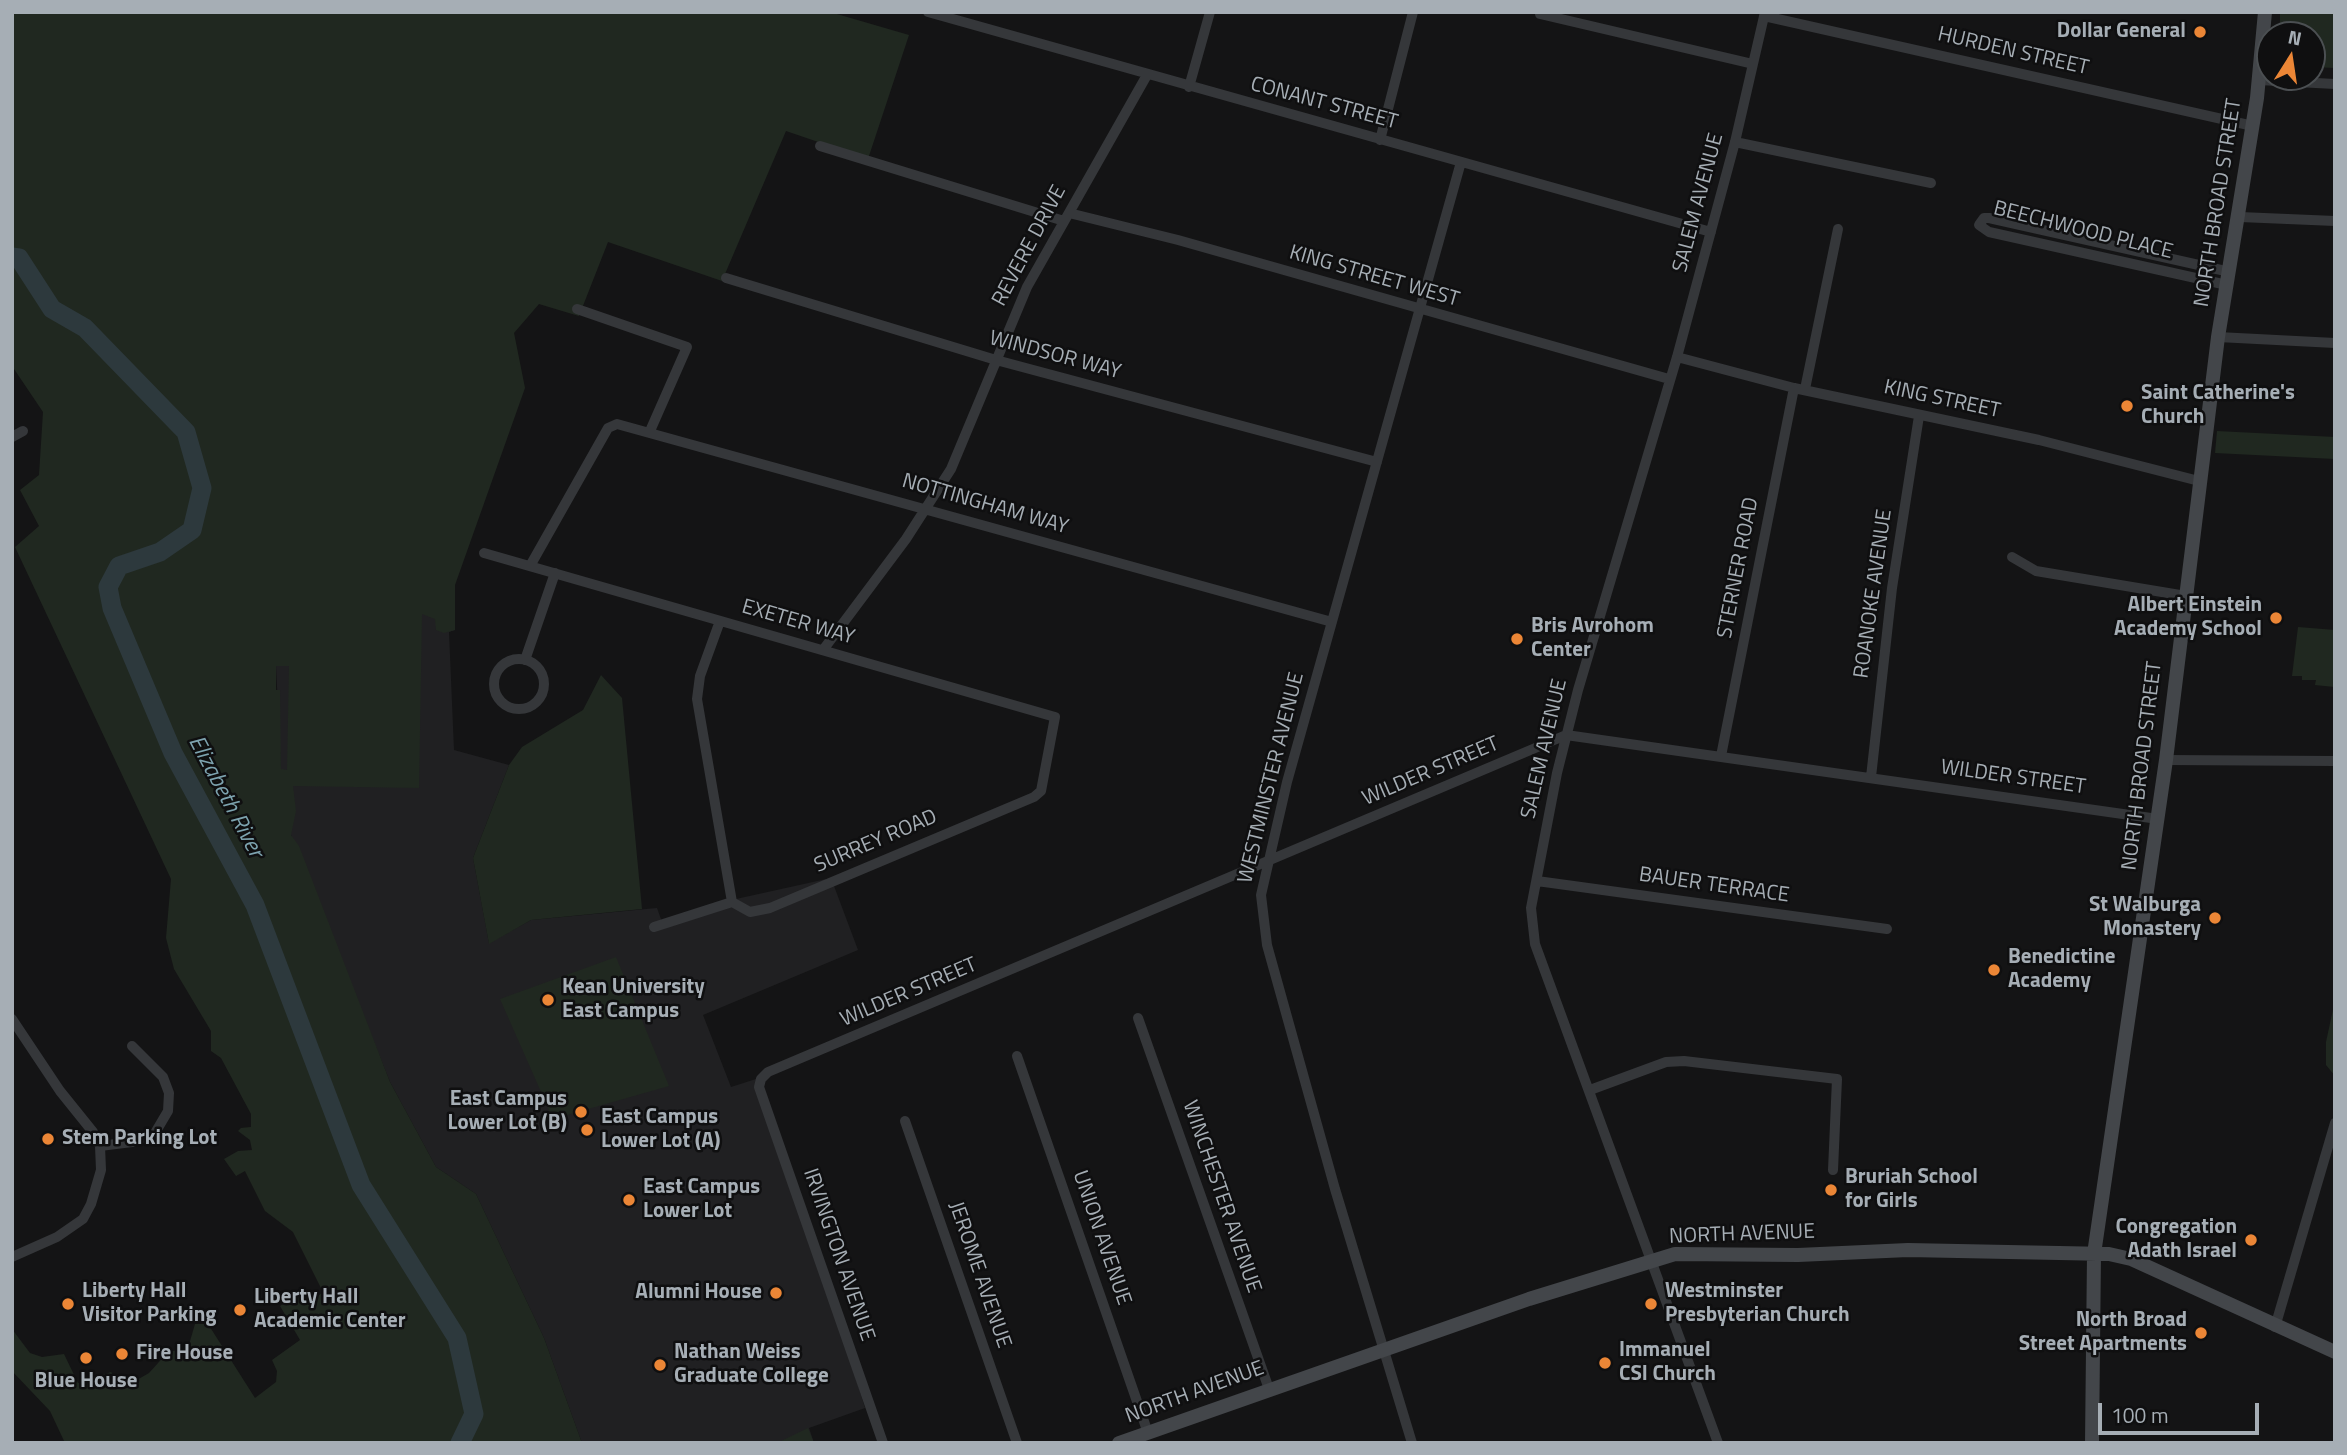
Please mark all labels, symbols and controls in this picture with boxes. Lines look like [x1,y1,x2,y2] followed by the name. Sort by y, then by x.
[2057,19,2186,45] place label: Dollar General
[2256,21,2326,91] north arrow
[2286,21,2305,52] text: N
[1935,22,2091,82] street label: HURDEN STREET
[2192,24,2208,40] marker: Dollar General
[1248,72,1400,136] street label: CONANT STREET
[2190,97,2248,309] street label: NORTH BROAD STREET
[1668,131,1730,275] street label: SALEM AVENUE
[988,181,1072,311] street label: REVERE DRIVE
[1991,197,2175,265] street label: BEECHWOOD PLACE
[1286,241,1462,313] street label: KING STREET WEST
[986,326,1124,386] street label: WINDSOR WAY
[1881,375,2003,425] street label: KING STREET
[2141,381,2295,431] place label: Saint Catherine's Church
[2119,398,2135,414] marker: Saint Catherine's Church
[899,469,1071,541] street label: NOTTINGHAM WAY
[1713,495,1765,641] street label: STERNER ROAD
[1850,508,1898,680] street label: ROANOKE AVENUE
[2114,593,2262,643] place label: Albert Einstein Academy School
[739,595,857,651] street label: EXETER WAY
[2268,610,2284,626] marker: Albert Einstein Academy School
[1531,614,1654,664] place label: Bris Avrohom Center
[1509,631,1525,647] marker: Bris Avrohom Center
[2118,660,2168,872] street label: NORTH BROAD STREET
[1234,670,1310,886] street label: WESTMINSTER AVENUE
[1517,677,1573,821] street label: SALEM AVENUE
[181,731,269,863] water label: Elizabeth River
[1359,732,1503,812] street label: WILDER STREET
[1939,755,2087,801] street label: WILDER STREET
[811,805,941,879] street label: SURREY ROAD
[1637,863,1791,909] street label: BAUER TERRACE
[2089,893,2201,943] place label: St Walburga Monastery
[2207,910,2223,926] marker: St Walburga Monastery
[2008,945,2116,995] place label: Benedictine Academy
[837,953,981,1033] street label: WILDER STREET
[1986,962,2002,978] marker: Benedictine Academy
[562,975,705,1025] place label: Kean University East Campus
[540,992,556,1008] marker: Kean University East Campus
[447,1087,567,1137] place label: East Campus Lower Lot (B)
[1176,1097,1266,1297] street label: WINCHESTER AVENUE
[573,1104,589,1120] marker: East Campus Lower Lot (B)
[601,1105,720,1155] place label: East Campus Lower Lot (A)
[579,1122,595,1138] marker: East Campus Lower Lot (A)
[62,1126,217,1152] place label: Stem Parking Lot
[40,1131,56,1147] marker: Stem Parking Lot
[797,1165,879,1345] street label: IRVINGTON AVENUE
[1845,1165,1978,1215] place label: Bruriah School for Girls
[1066,1167,1136,1309] street label: UNION AVENUE
[643,1175,760,1225] place label: East Campus Lower Lot
[1823,1182,1839,1198] marker: Bruriah School for Girls
[621,1192,637,1208] marker: East Campus Lower Lot
[942,1198,1016,1352] street label: JEROME AVENUE
[2115,1215,2237,1265] place label: Congregation Adath Israel
[1669,1220,1815,1250] street label: NORTH AVENUE
[2243,1232,2259,1248] marker: Congregation Adath Israel
[82,1279,217,1329] place label: Liberty Hall Visitor Parking
[1665,1279,1850,1329] place label: Westminster Presbyterian Church
[635,1280,762,1306] place label: Alumni House
[254,1285,406,1335] place label: Liberty Hall Academic Center
[768,1285,784,1301] marker: Alumni House
[60,1296,76,1312] marker: Liberty Hall Visitor Parking
[1643,1296,1659,1312] marker: Westminster Presbyterian Church
[232,1302,248,1318] marker: Liberty Hall Academic Center
[2019,1308,2187,1358] place label: North Broad Street Apartments
[2193,1325,2209,1341] marker: North Broad Street Apartments
[1619,1338,1716,1388] place label: Immanuel CSI Church
[674,1340,829,1390] place label: Nathan Weiss Graduate College
[136,1341,233,1367] place label: Fire House
[114,1346,130,1362] marker: Fire House
[78,1350,94,1366] marker: Blue House
[1597,1355,1613,1371] marker: Immanuel CSI Church
[1122,1356,1268,1430] street label: NORTH AVENUE
[652,1357,668,1373] marker: Nathan Weiss Graduate College
[35,1369,137,1395] place label: Blue House
[2102,1388,2263,1432] scale bar
[2111,1399,2168,1431] text: 100 m

